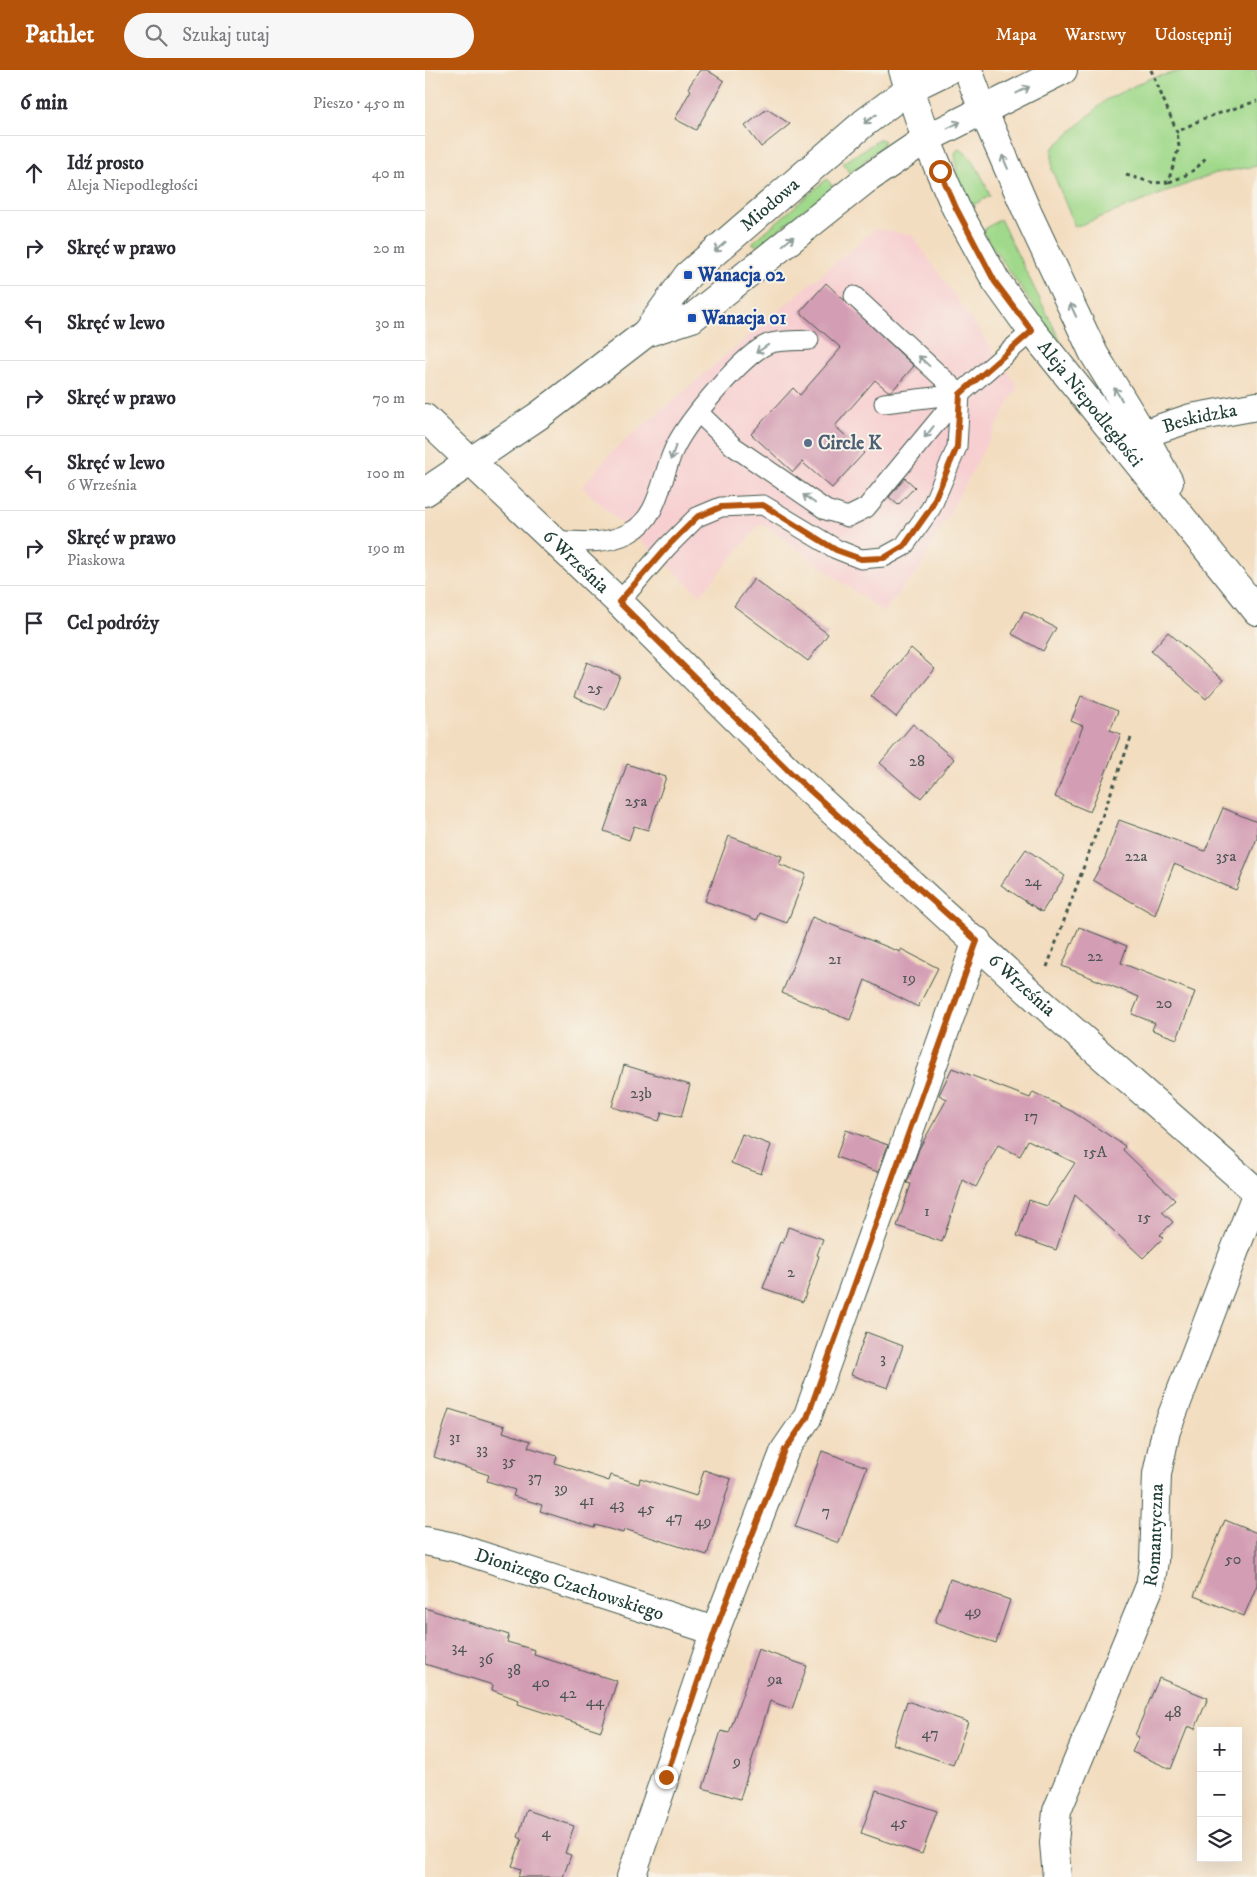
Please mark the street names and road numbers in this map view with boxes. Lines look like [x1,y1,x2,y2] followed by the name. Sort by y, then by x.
[736,173,804,236] street label: Miodowa
[1033,336,1148,472] street label: Aleja Niepodległości
[1159,398,1239,438] street label: Beskidzka
[538,525,614,598] street label: 6 Września
[984,948,1060,1021] street label: 6 Września
[1139,1483,1168,1588] street label: Romantyczna
[472,1543,667,1625] street label: Dionizego Czachowskiego

